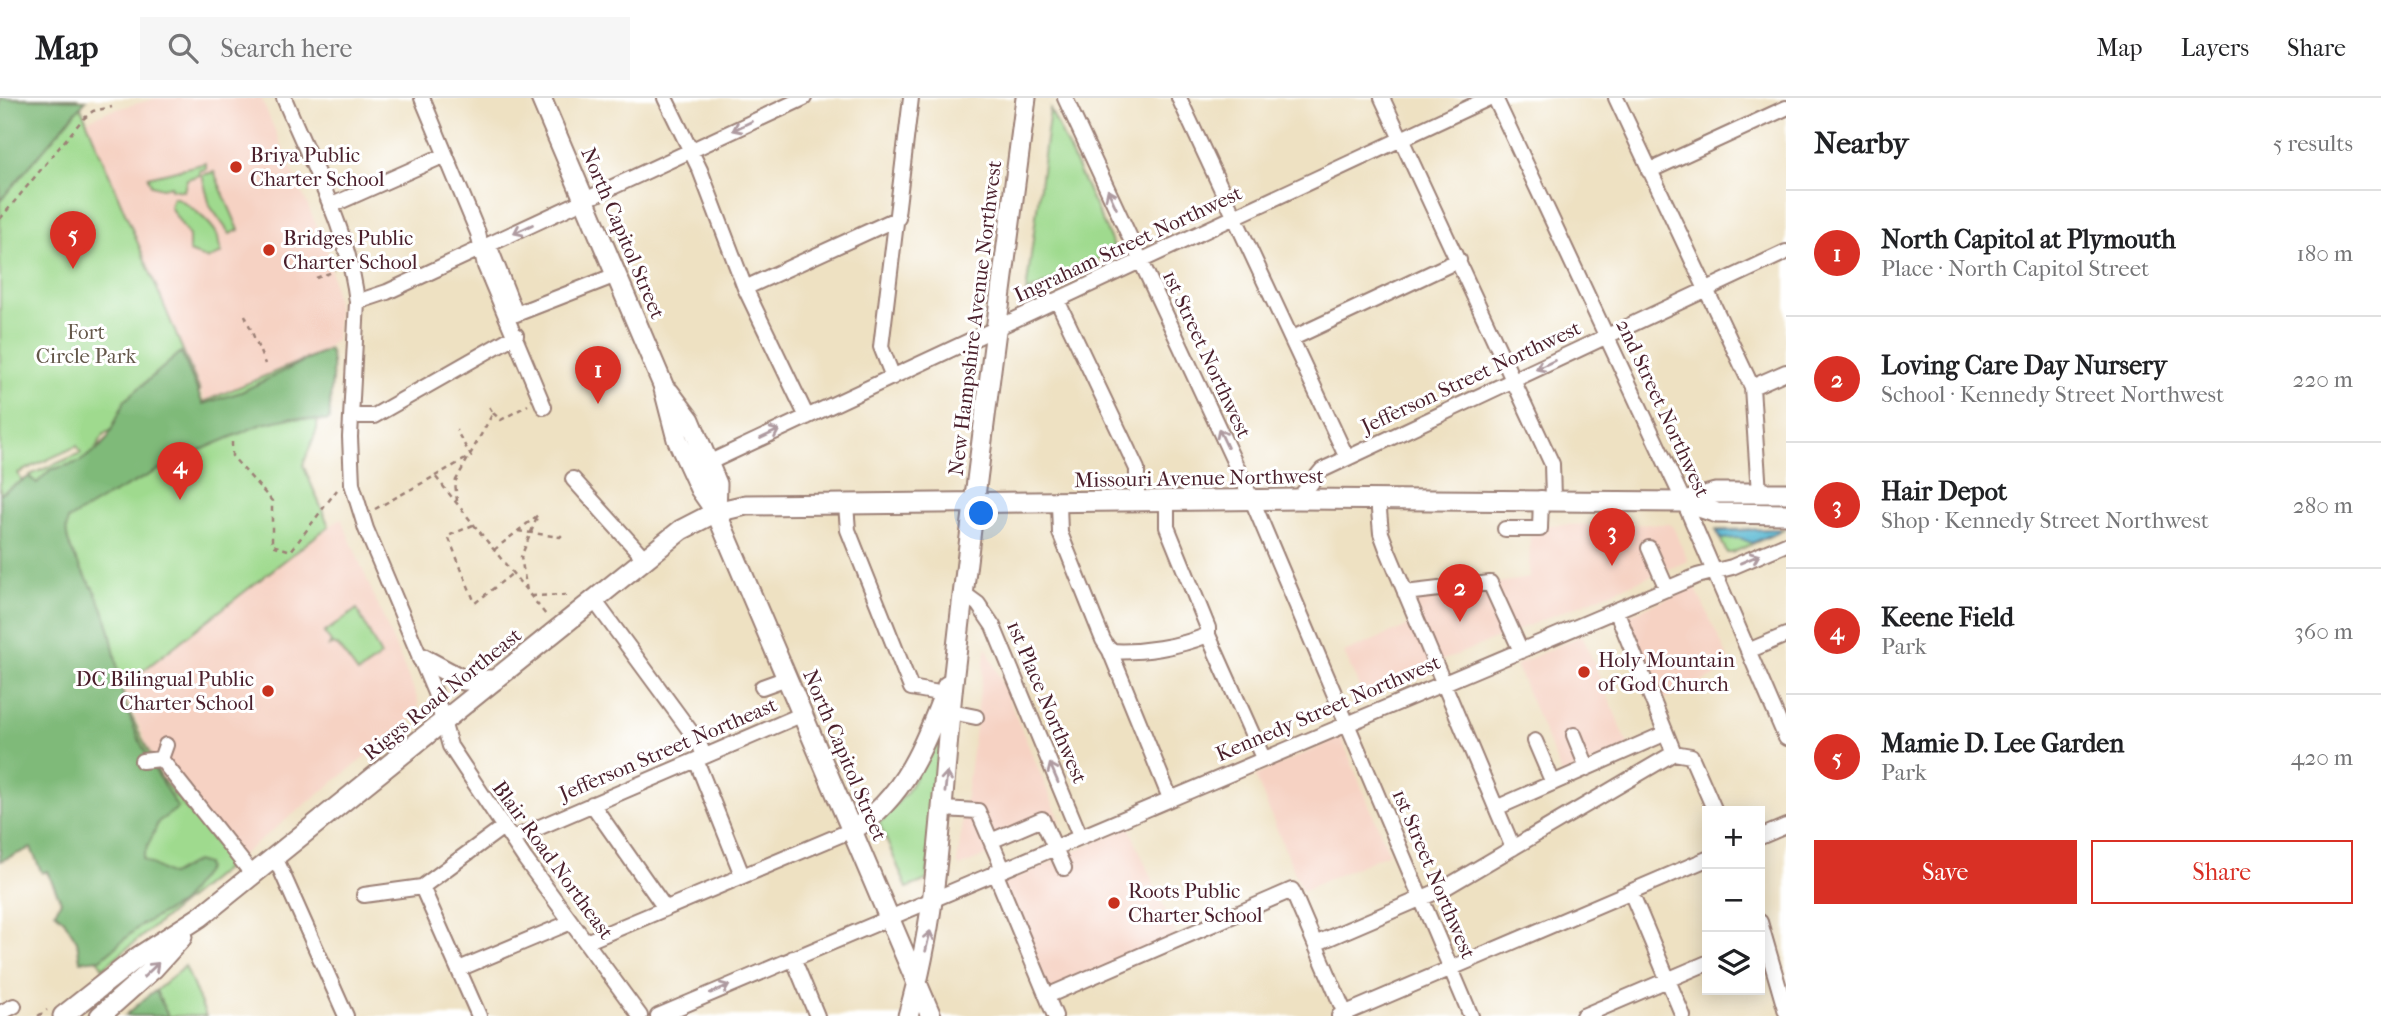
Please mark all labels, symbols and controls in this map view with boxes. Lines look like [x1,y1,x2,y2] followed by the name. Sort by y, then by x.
[140,17,630,80] search box
[35,29,98,68] text: Map
[164,29,202,67] icon: search
[220,33,352,64] text: Search here
[2097,34,2143,62] text: Map
[2181,34,2249,62] text: Layers
[2287,34,2346,62] text: Share
[731,121,752,134] one-way arrow
[1814,126,1909,161] text: Nearby
[2273,130,2353,157] text: 5 results
[250,143,385,191] place label: Briya Public Charter School
[576,144,670,323] street label: North Capitol Street
[944,158,1006,477] street label: New Hampshire Avenue Northwest
[228,159,244,175] marker: Briya Public Charter School
[1010,180,1246,307] street label: Ingraham Street Northwest
[1105,189,1118,210] one-way arrow
[50,211,96,269] pin: 5
[513,223,534,236] one-way arrow
[1881,224,2176,255] text: North Capitol at Plymouth
[283,226,418,274] place label: Bridges Public Charter School
[1833,240,1841,267] text: 1
[2296,240,2353,267] text: 180 m
[261,242,277,258] marker: Bridges Public Charter School
[1881,255,2149,282] text: Place · North Capitol Street
[1158,266,1257,442] street label: 1st Street Northwest
[1356,315,1585,439] street label: Jefferson Street Northwest
[1611,315,1715,501] street label: 2nd Street Northwest
[36,320,136,368] park label: Fort Circle Park
[575,346,621,404] pin: 1
[1881,350,2167,381] text: Loving Care Day Nursery
[1534,359,1556,372] one-way arrow
[1831,366,1843,393] text: 2
[2293,366,2353,393] text: 220 m
[1881,381,2224,408] text: School · Kennedy Street Northwest
[759,427,780,441] one-way arrow
[1216,428,1229,449] one-way arrow
[157,442,203,500] pin: 4
[1074,464,1325,492] street label: Missouri Avenue Northwest
[1881,476,2007,507] text: Hair Depot
[1832,492,1842,519] text: 3
[2293,492,2353,519] text: 280 m
[964,496,998,530] your location
[1881,507,2209,534] text: Shop · Kennedy Street Northwest
[1589,508,1635,566] pin: 3
[1739,552,1760,565] one-way arrow
[1437,564,1483,622] pin: 2
[1881,602,2014,633] text: Keene Field
[1002,617,1092,787] street label: 1st Place Northwest
[1830,618,1844,645] text: 4
[2294,618,2353,645] text: 360 m
[358,622,526,765] street label: Riggs Road Northeast
[1881,633,1927,660] text: Park
[1598,648,1735,696] place label: Holy Mountain of God Church
[1212,650,1444,766] street label: Kennedy Street Northwest
[1576,664,1592,680] marker: Holy Mountain of God Church
[798,666,892,845] street label: North Capitol Street
[75,667,254,715] place label: DC Bilingual Public Charter School
[260,683,276,699] marker: DC Bilingual Public Charter School
[554,692,781,807] street label: Jefferson Street Northeast
[1881,728,2124,759] text: Mamie D. Lee Garden
[1832,744,1842,771] text: 5
[2291,744,2353,771] text: 420 m
[1881,759,1927,786] text: Park
[1047,762,1060,784] one-way arrow
[940,771,953,793] one-way arrow
[488,776,619,944] street label: Blair Road Northeast
[1387,786,1481,963] street label: 1st Street Northwest
[1702,806,1765,995] map controls
[1702,806,1765,869] button: +
[1814,840,2077,904] button: Save
[2091,840,2353,904] button: Share
[1702,869,1765,932] button: −
[1128,879,1263,927] place label: Roots Public Charter School
[1106,895,1122,911] marker: Roots Public Charter School
[921,930,935,953] one-way arrow
[1702,932,1765,995] button: layers
[142,962,159,979] one-way arrow
[709,982,731,995] one-way arrow

